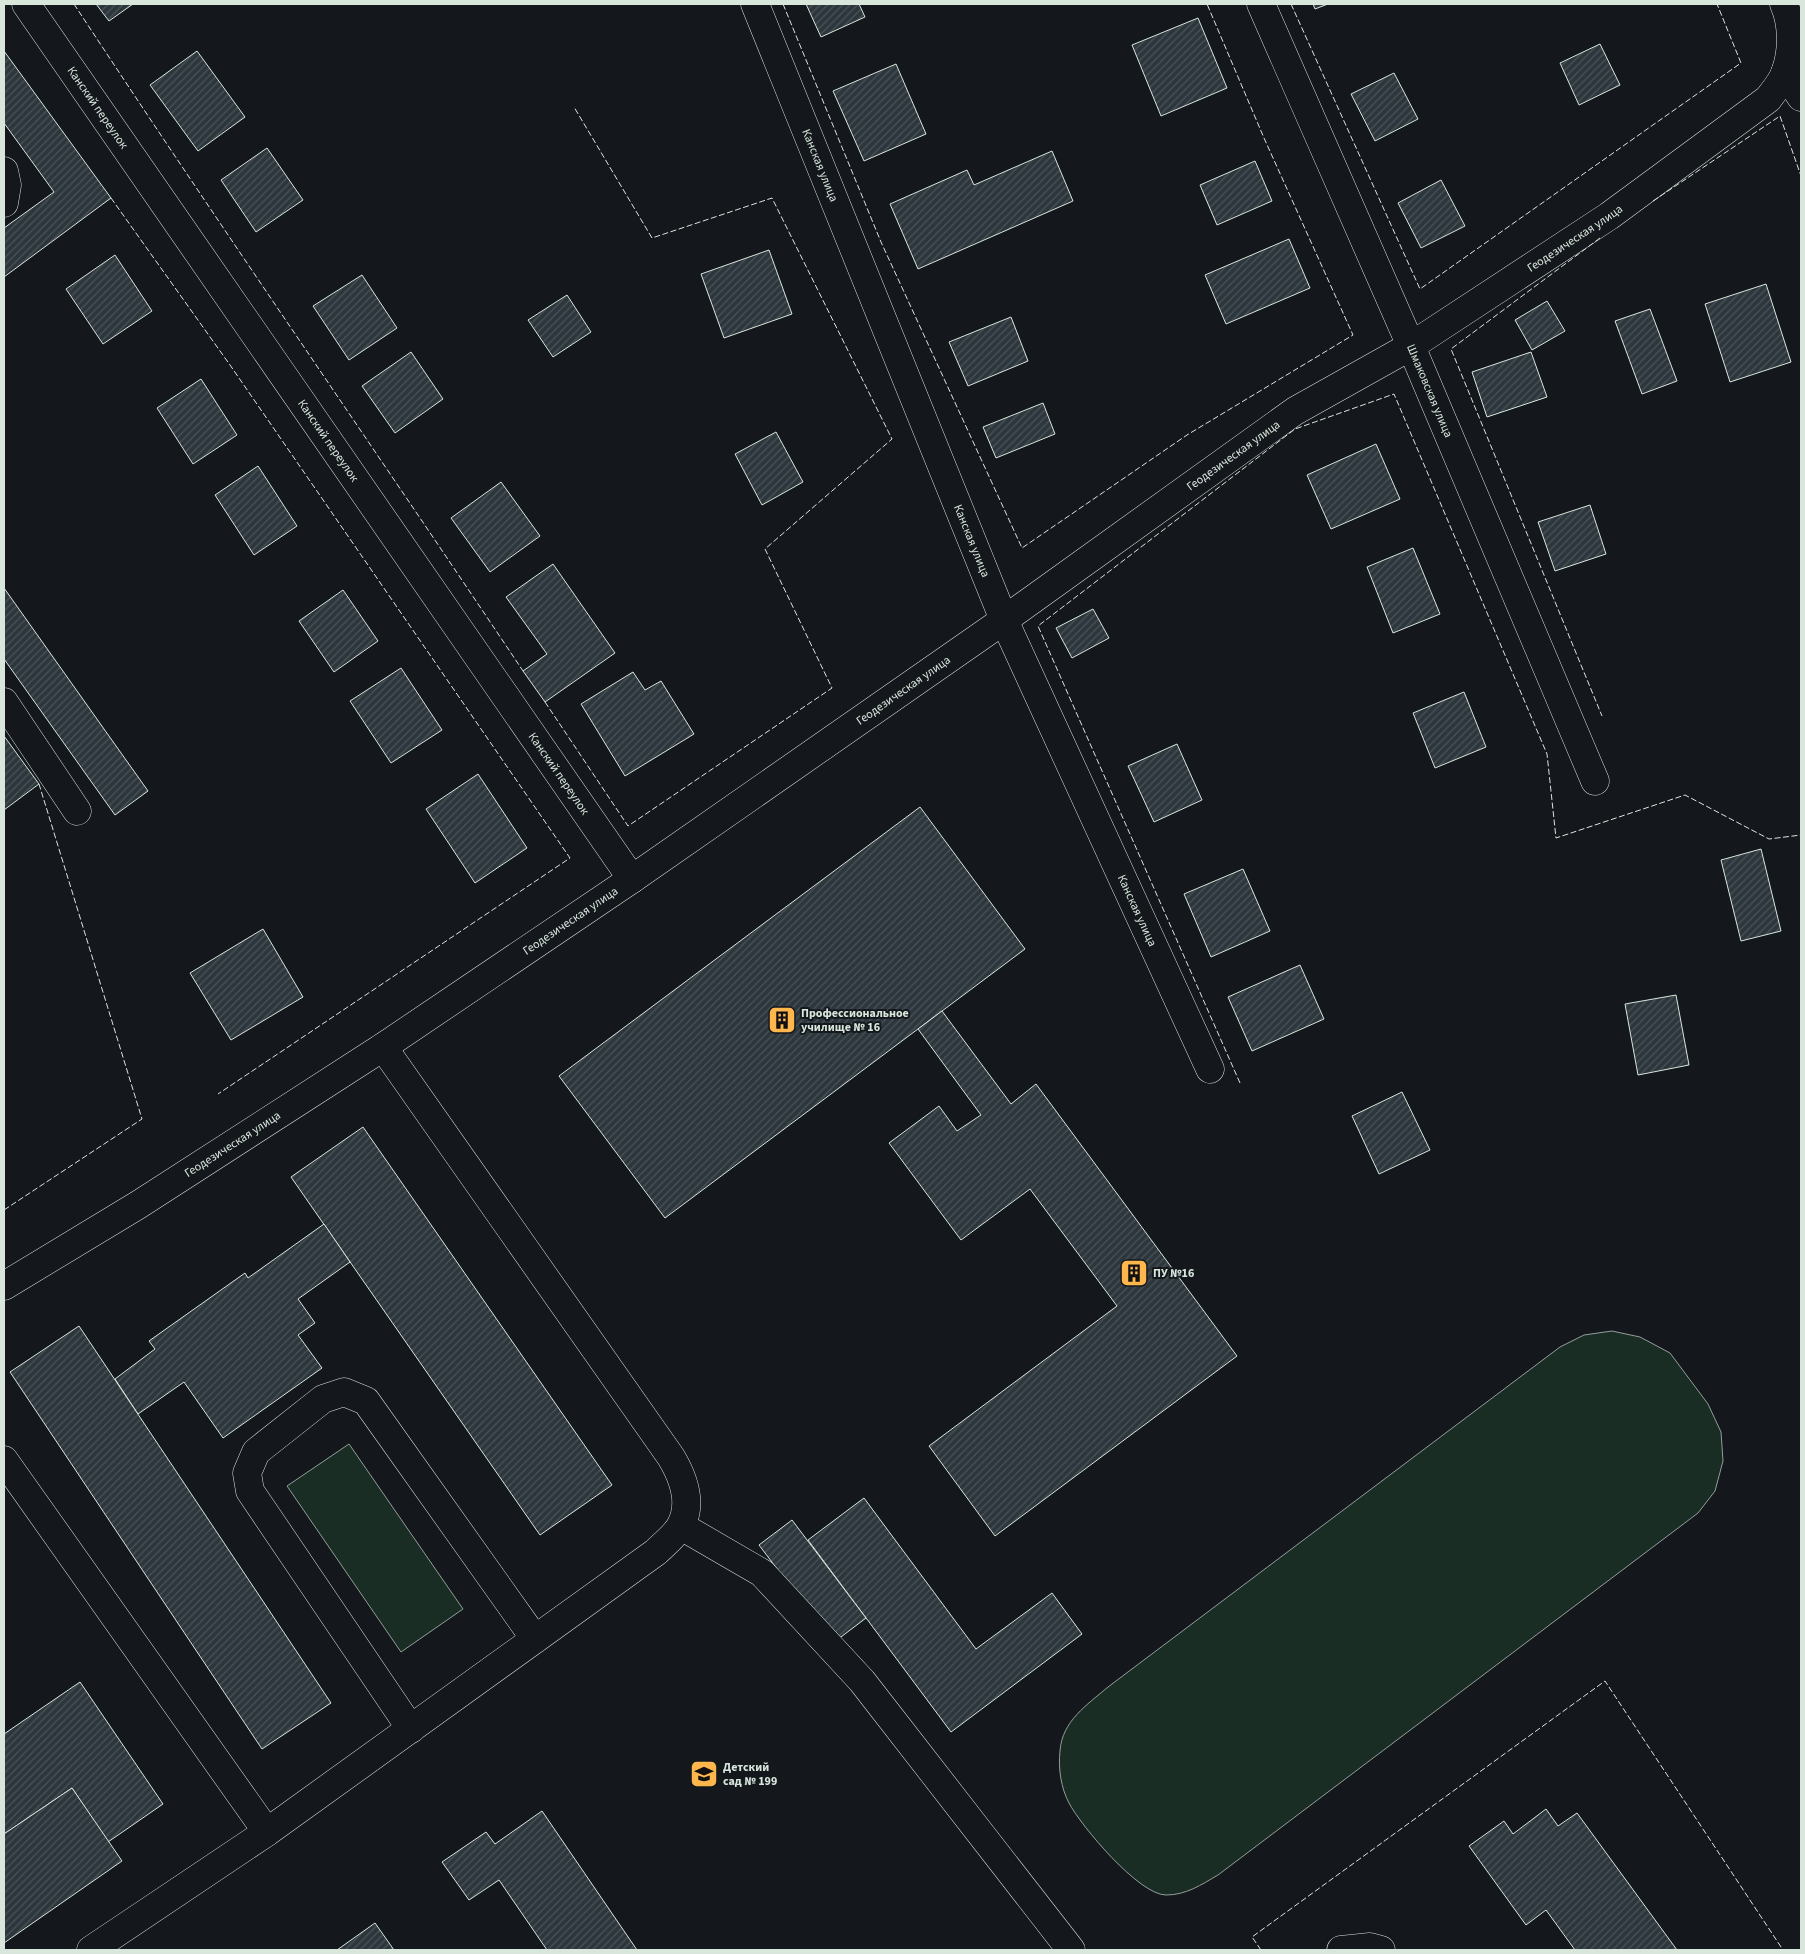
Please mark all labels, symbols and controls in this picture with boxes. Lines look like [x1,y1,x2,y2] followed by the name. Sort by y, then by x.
[63,63,132,152] street label: Канский переулок
[798,126,843,204] street label: Канская улица
[1524,200,1626,276] street label: Геодезическая улица
[1403,341,1457,440] street label: Шмаковская улица
[294,396,363,485] street label: Канский переулок
[1183,416,1283,495] street label: Геодезическая улица
[950,502,994,580] street label: Канская улица
[853,651,954,729] street label: Геодезическая улица
[524,729,593,818] street label: Канский переулок
[1113,872,1161,949] street label: Канская улица
[519,882,621,959] street label: Геодезическая улица
[767,1005,797,1035] building icon: Профессиональное училище № 16
[801,1005,909,1036] place label: Профессиональное училище № 16
[181,1107,284,1181] street label: Геодезическая улица
[1119,1258,1149,1288] building icon: ПУ №16
[1153,1265,1194,1282] place label: ПУ №16
[689,1759,719,1789] school or university icon: Детский сад № 199
[723,1759,777,1790] place label: Детский сад № 199

